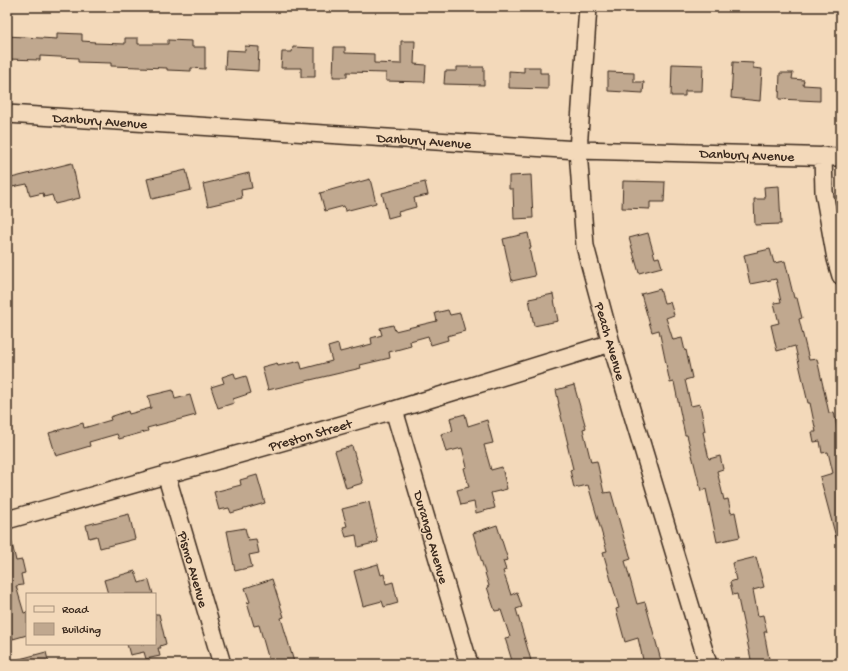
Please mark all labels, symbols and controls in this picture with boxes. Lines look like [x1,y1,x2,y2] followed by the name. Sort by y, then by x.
[51,111,148,134] street label: Danbury Avenue
[375,131,472,154] street label: Danbury Avenue
[698,146,795,167] street label: Danbury Avenue
[589,300,628,383] street label: Peach Avenue
[266,416,355,457] street label: Preston Street
[408,488,451,587] street label: Durango Avenue
[172,529,211,611] street label: Pismo Avenue
[26,593,156,645] legend
[62,604,89,618] text: Road
[61,624,101,638] text: Building

